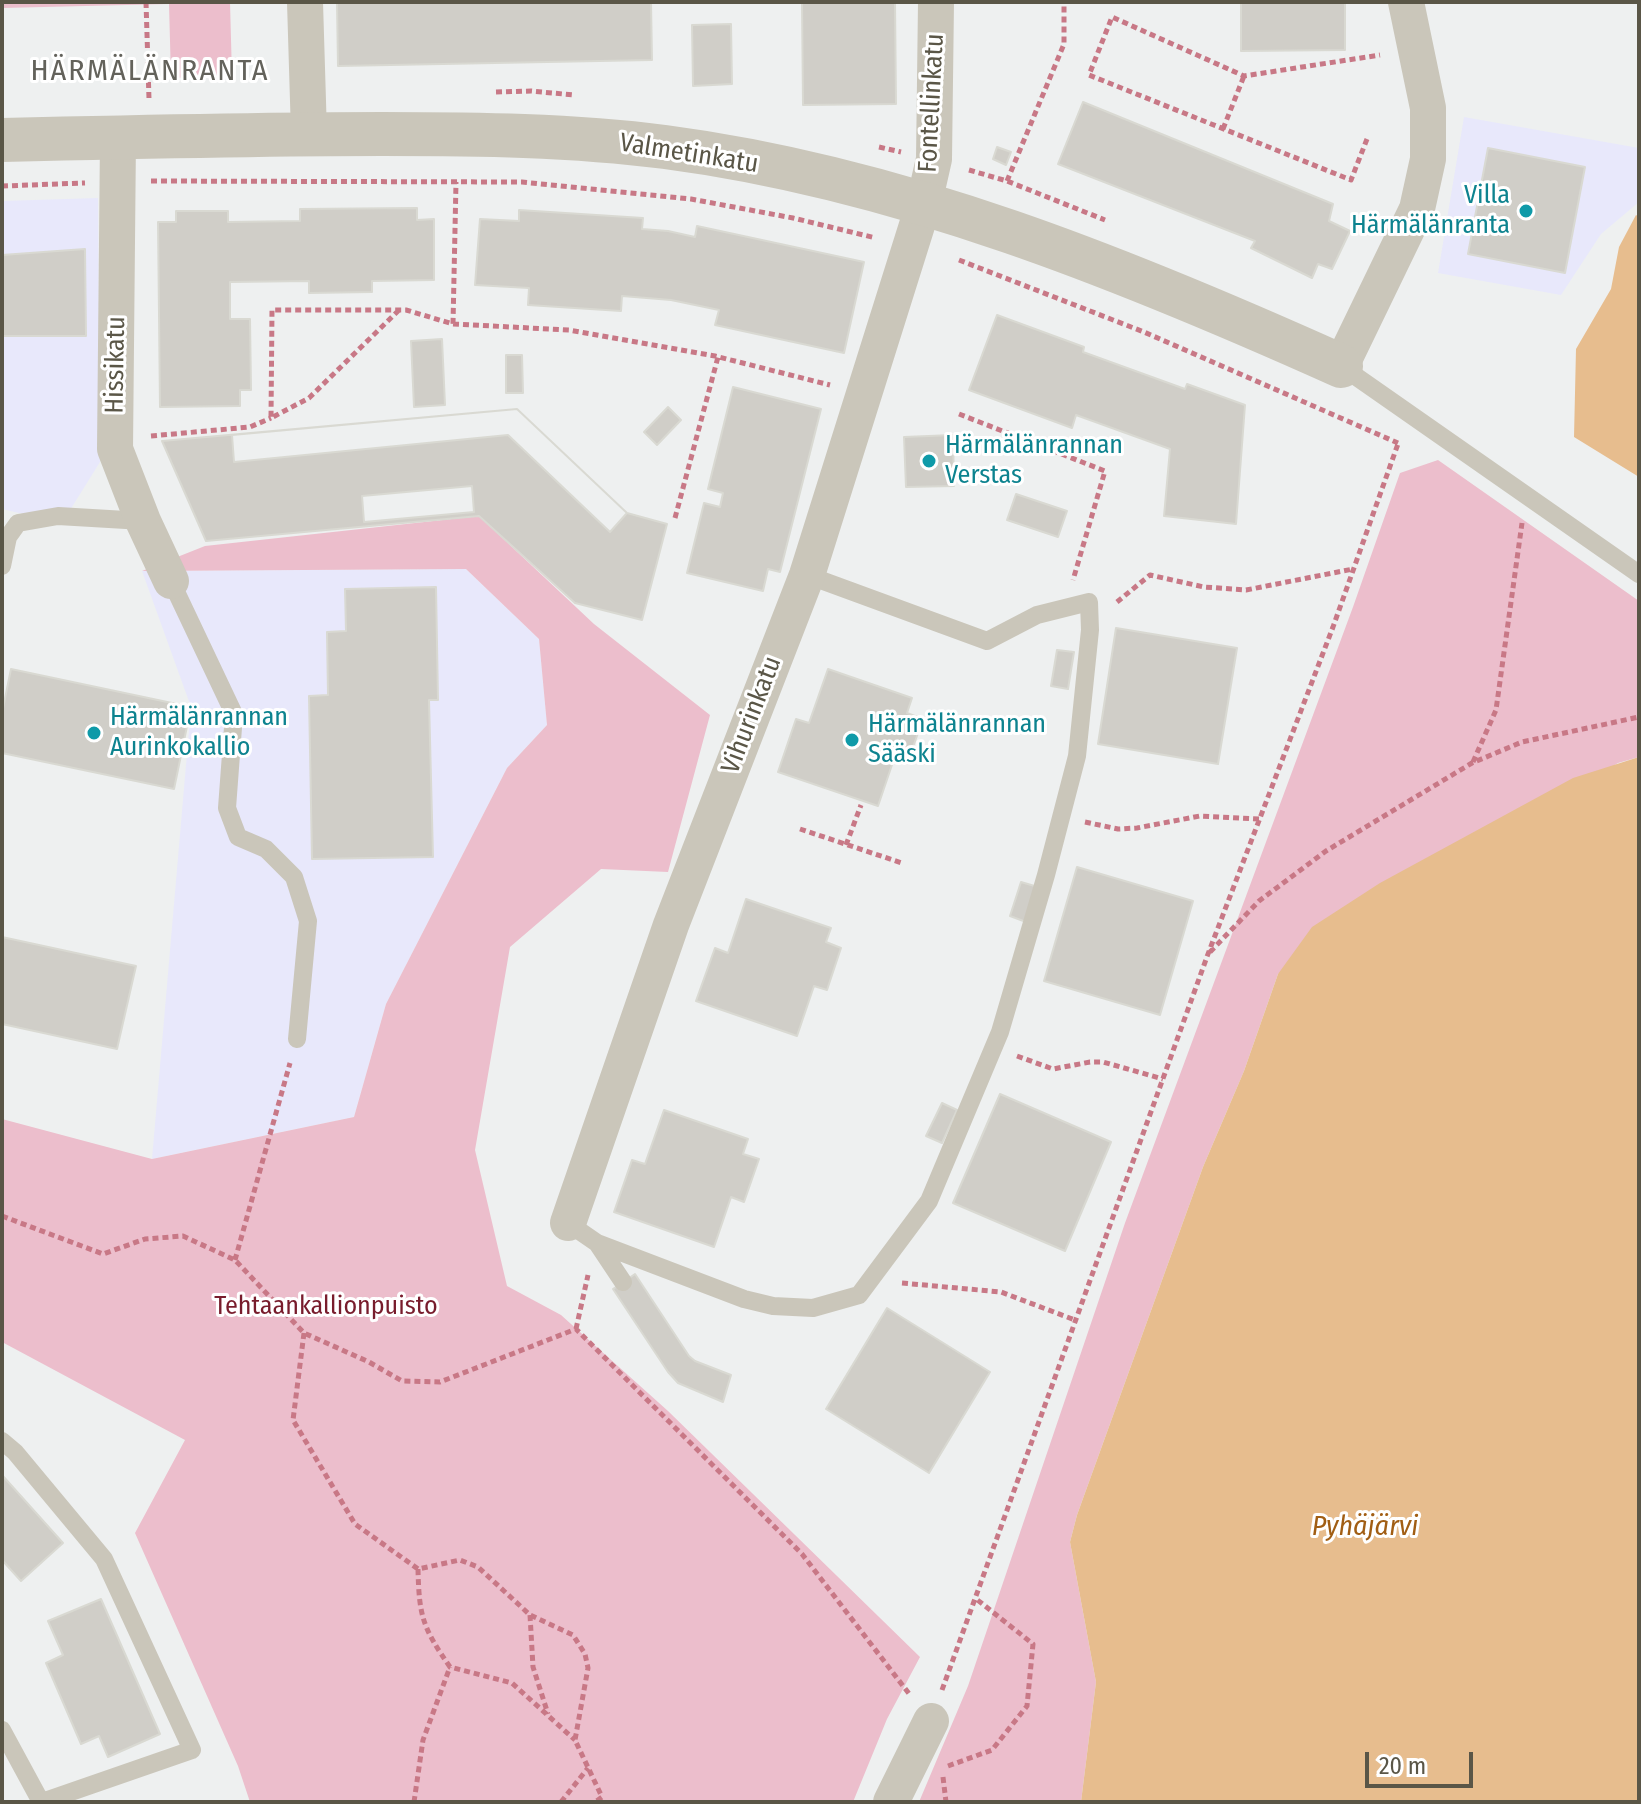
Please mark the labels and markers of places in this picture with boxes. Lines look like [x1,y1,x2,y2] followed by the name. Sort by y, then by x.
[1351,180,1510,242] place label: Villa Härmälänranta
[1517,202,1535,220] marker: Villa Härmälänranta
[945,430,1123,492] place label: Härmälänrannan Verstas
[920,452,938,470] marker: Härmälänrannan Verstas
[110,702,288,764] place label: Härmälänrannan Aurinkokallio
[868,709,1046,770] place label: Härmälänrannan Sääski
[85,724,103,742] marker: Härmälänrannan Aurinkokallio
[843,731,861,749] marker: Härmälänrannan Sääski

